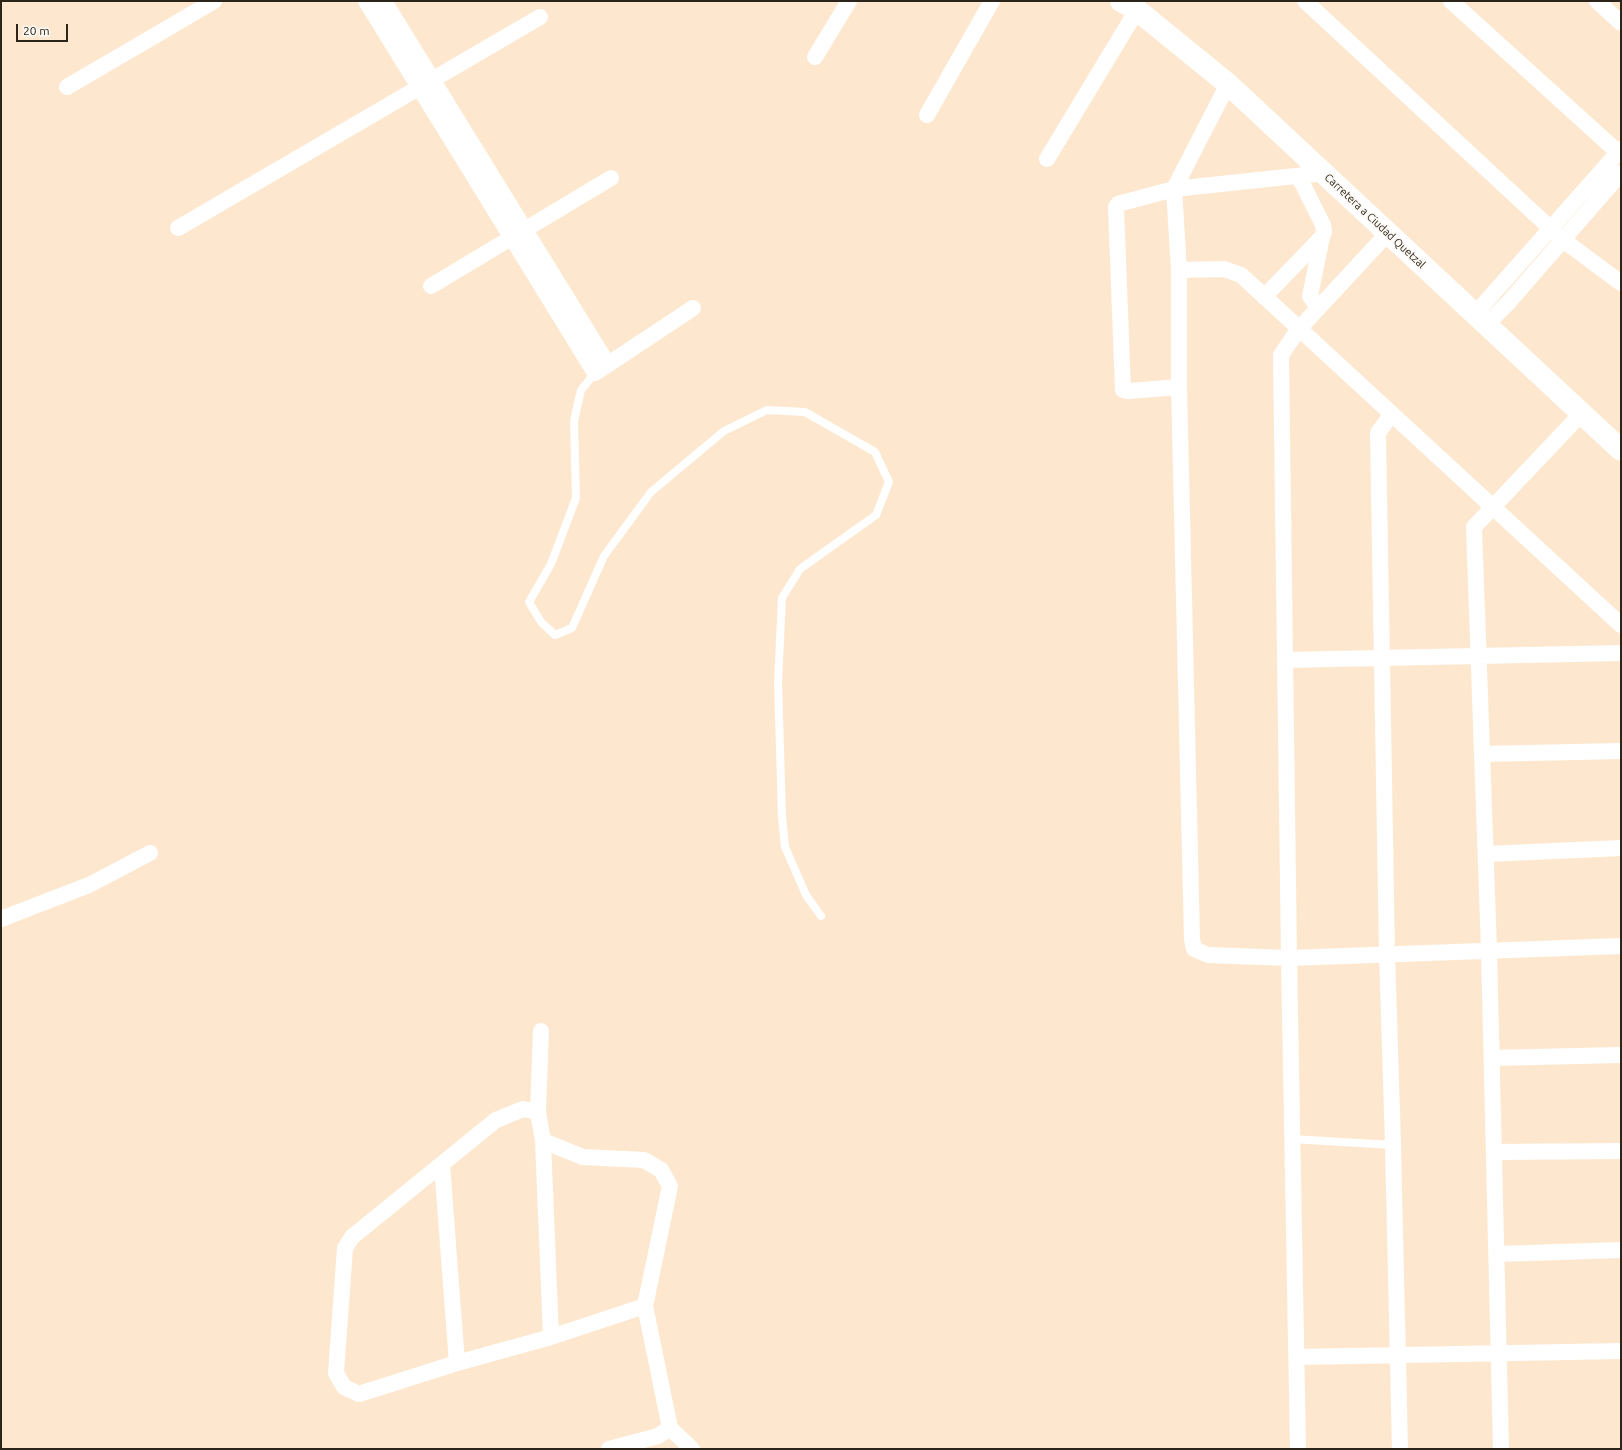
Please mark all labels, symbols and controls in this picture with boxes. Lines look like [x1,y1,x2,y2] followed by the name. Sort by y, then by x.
[18,16,70,42] scale bar
[23,24,50,37] text: 20 m
[1322,171,1428,271] street label: Carretera a Ciudad Quetzal

